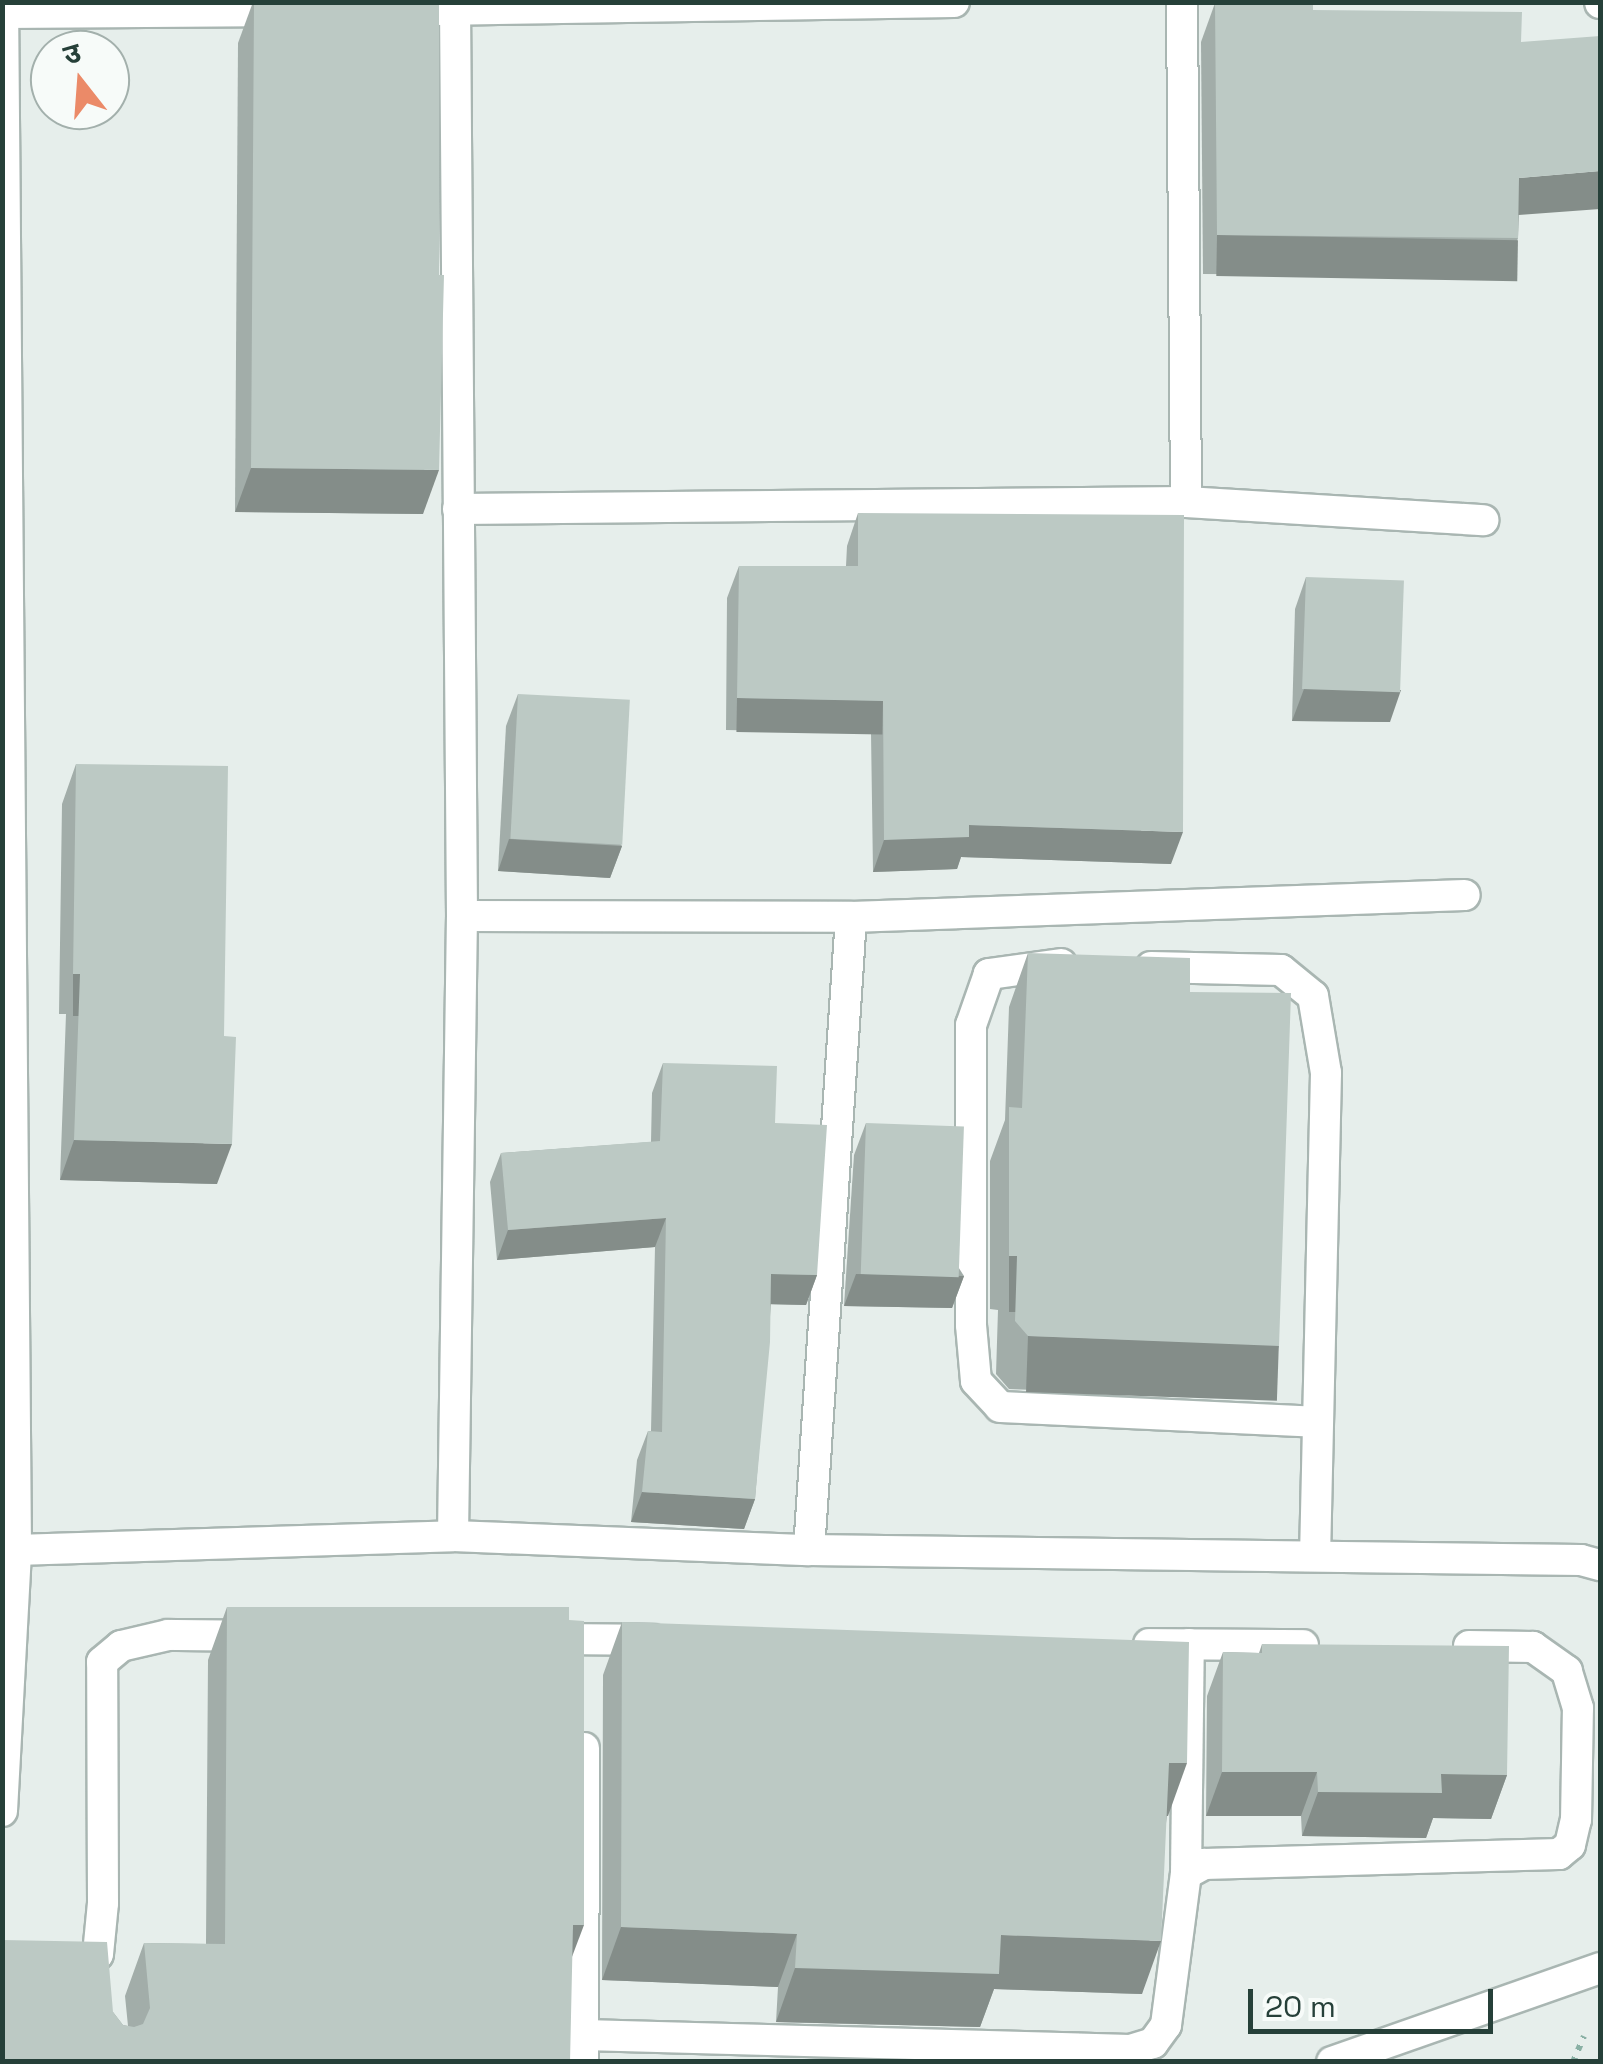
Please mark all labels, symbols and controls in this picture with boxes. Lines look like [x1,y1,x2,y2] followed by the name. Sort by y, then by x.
[30,30,130,130] north arrow
[59,34,85,73] text: उ
[1253,1969,1498,2031] scale bar
[1265,1987,1336,2026] text: 20 m

